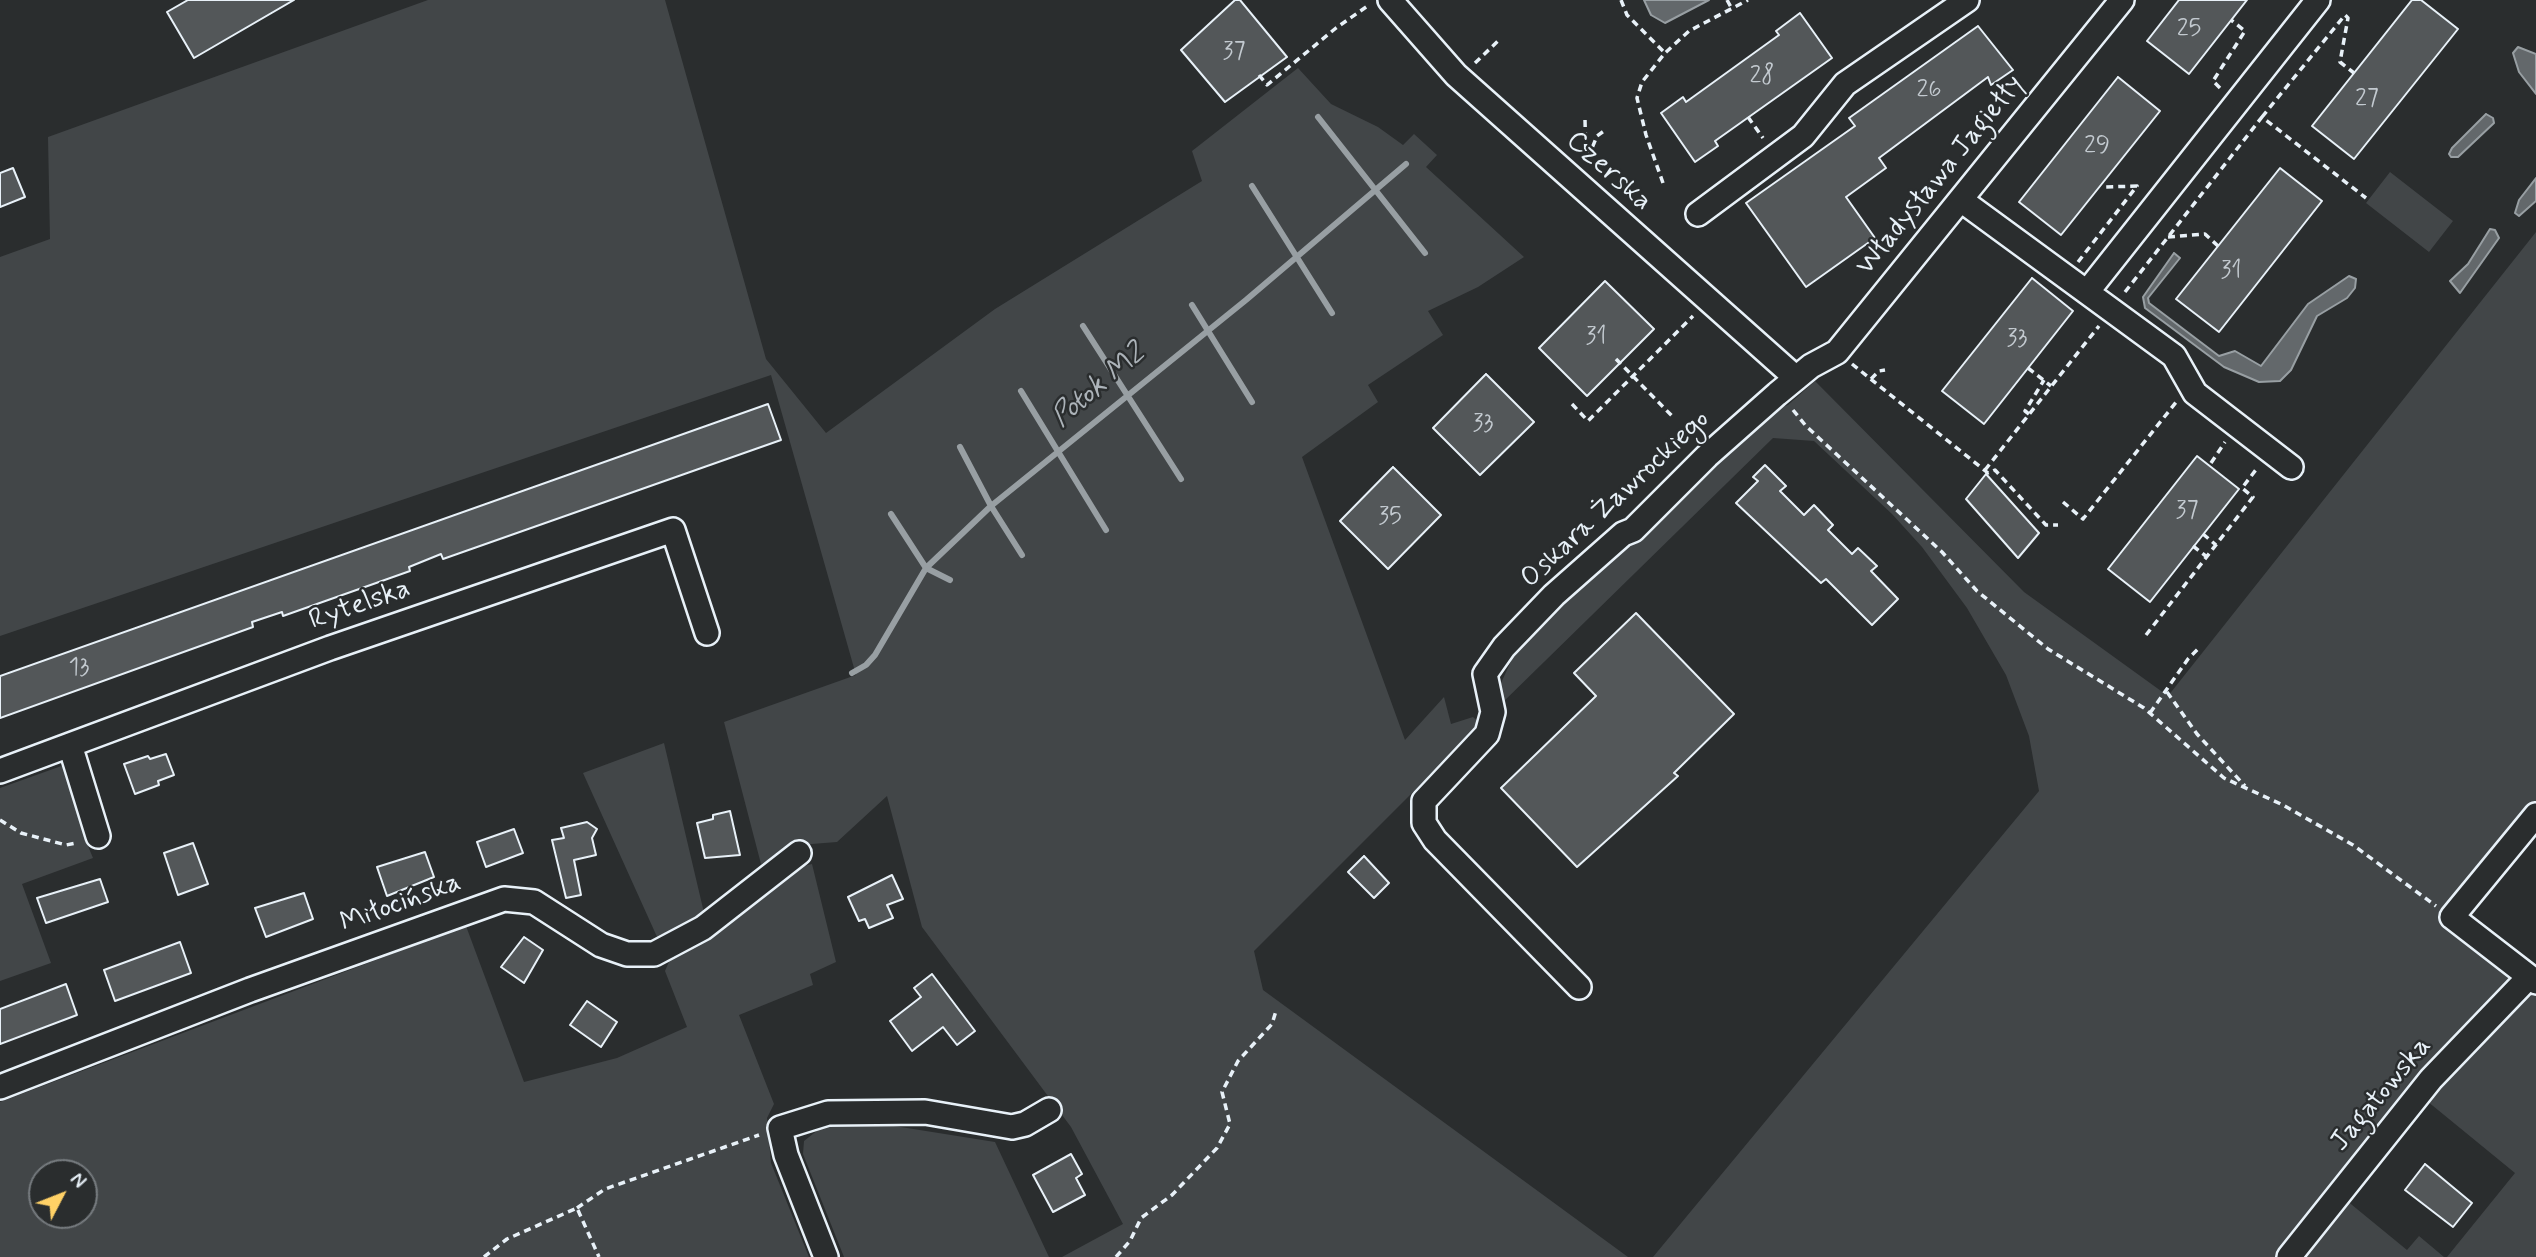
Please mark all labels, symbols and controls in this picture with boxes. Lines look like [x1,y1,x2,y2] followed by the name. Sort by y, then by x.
[2177,16,2201,44] house number: 25
[1223,39,1245,67] house number: 37
[1750,63,1774,91] house number: 28
[1850,69,2032,283] street label: Władysława Jagiełły
[1916,77,1942,105] house number: 26
[2355,86,2379,114] house number: 27
[1558,125,1658,219] street label: Czerska
[2084,133,2110,161] house number: 29
[2220,258,2242,286] house number: 31
[1585,324,1607,352] house number: 31
[2007,326,2027,354] house number: 33
[1045,338,1153,436] water label: Potok M2
[1515,404,1717,596] street label: Oskara Żawrockiego
[1473,411,1493,439] house number: 33
[2176,498,2198,526] house number: 37
[1378,504,1402,532] house number: 35
[305,573,415,639] street label: Rytelska
[69,655,89,683] house number: 13
[336,867,466,941] street label: Miłocińska
[2324,1031,2440,1159] street label: Jagatowska
[28,1159,98,1229] north arrow
[64,1168,91,1194] text: N

